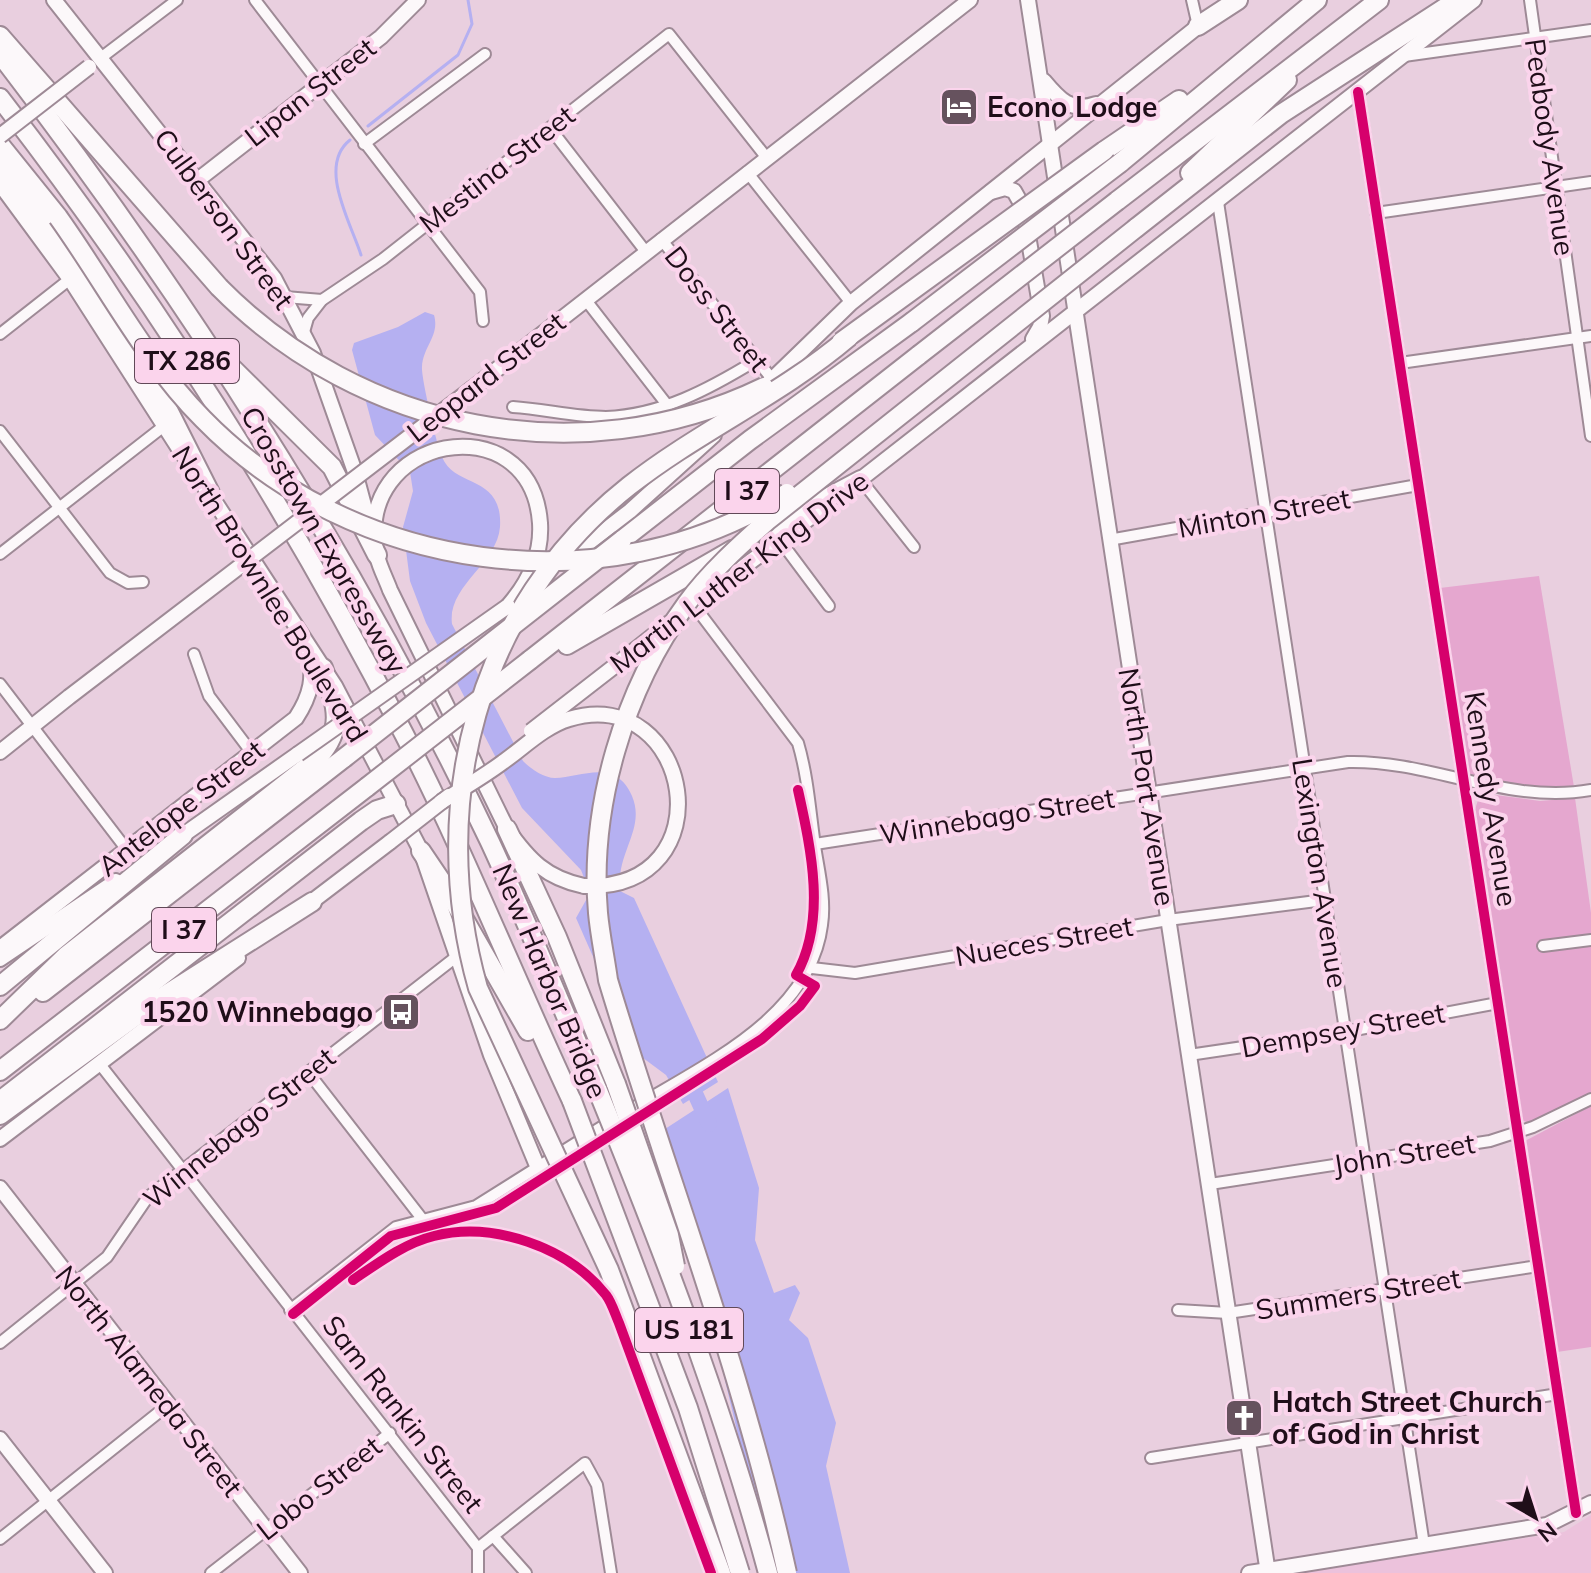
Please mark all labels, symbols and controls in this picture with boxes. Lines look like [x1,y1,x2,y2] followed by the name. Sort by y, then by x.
[237,29,382,154] street label: Lipan Street
[1518,36,1583,258] street label: Peabody Avenue
[938,86,980,128] hotel icon: Econo Lodge
[987,89,1157,124] place label: Econo Lodge
[412,97,581,240] street label: Mestina Street
[147,122,302,316] street label: Culberson Street
[658,239,777,378] street label: Doss Street
[399,304,572,449] street label: Leopard Street
[135,339,239,383] road number: TX 286
[234,400,415,680] street label: Crosstown Expressway
[165,439,376,748] street label: North Brownlee Boulevard
[603,463,875,680] street label: Martin Luther King Drive
[715,469,779,513] road number: I 37
[1175,480,1353,545] street label: Minton Street
[1111,665,1184,908] street label: North Port Avenue
[1457,689,1526,909] street label: Kennedy Avenue
[91,732,271,883] street label: Antelope Street
[1285,756,1356,990] street label: Lexington Avenue
[877,780,1117,851] street label: Winnebago Street
[485,858,616,1103] street label: New Harbor Bridge
[152,908,216,952] road number: I 37
[952,908,1136,973] street label: Nueces Street
[380,991,422,1033] bus stop icon: 1520 Winnebago
[142,994,373,1029] place label: 1520 Winnebago
[1238,994,1448,1065] street label: Dempsey Street
[136,1039,342,1216] street label: Winnebago Street
[1331,1125,1477,1182] street label: John Street
[48,1258,251,1503] street label: North Alameda Street
[1253,1260,1463,1327] street label: Summers Street
[315,1308,491,1520] street label: Sam Rankin Street
[635,1308,743,1352] road number: US 181
[1272,1384,1543,1451] place label: Hatch Street Church of God in Christ
[1223,1397,1265,1439] church icon: Hatch Street Church of God in Christ
[249,1428,388,1547] street label: Lobo Street
[1495,1477,1575,1557] north arrow
[1532,1516,1563,1549] text: N

